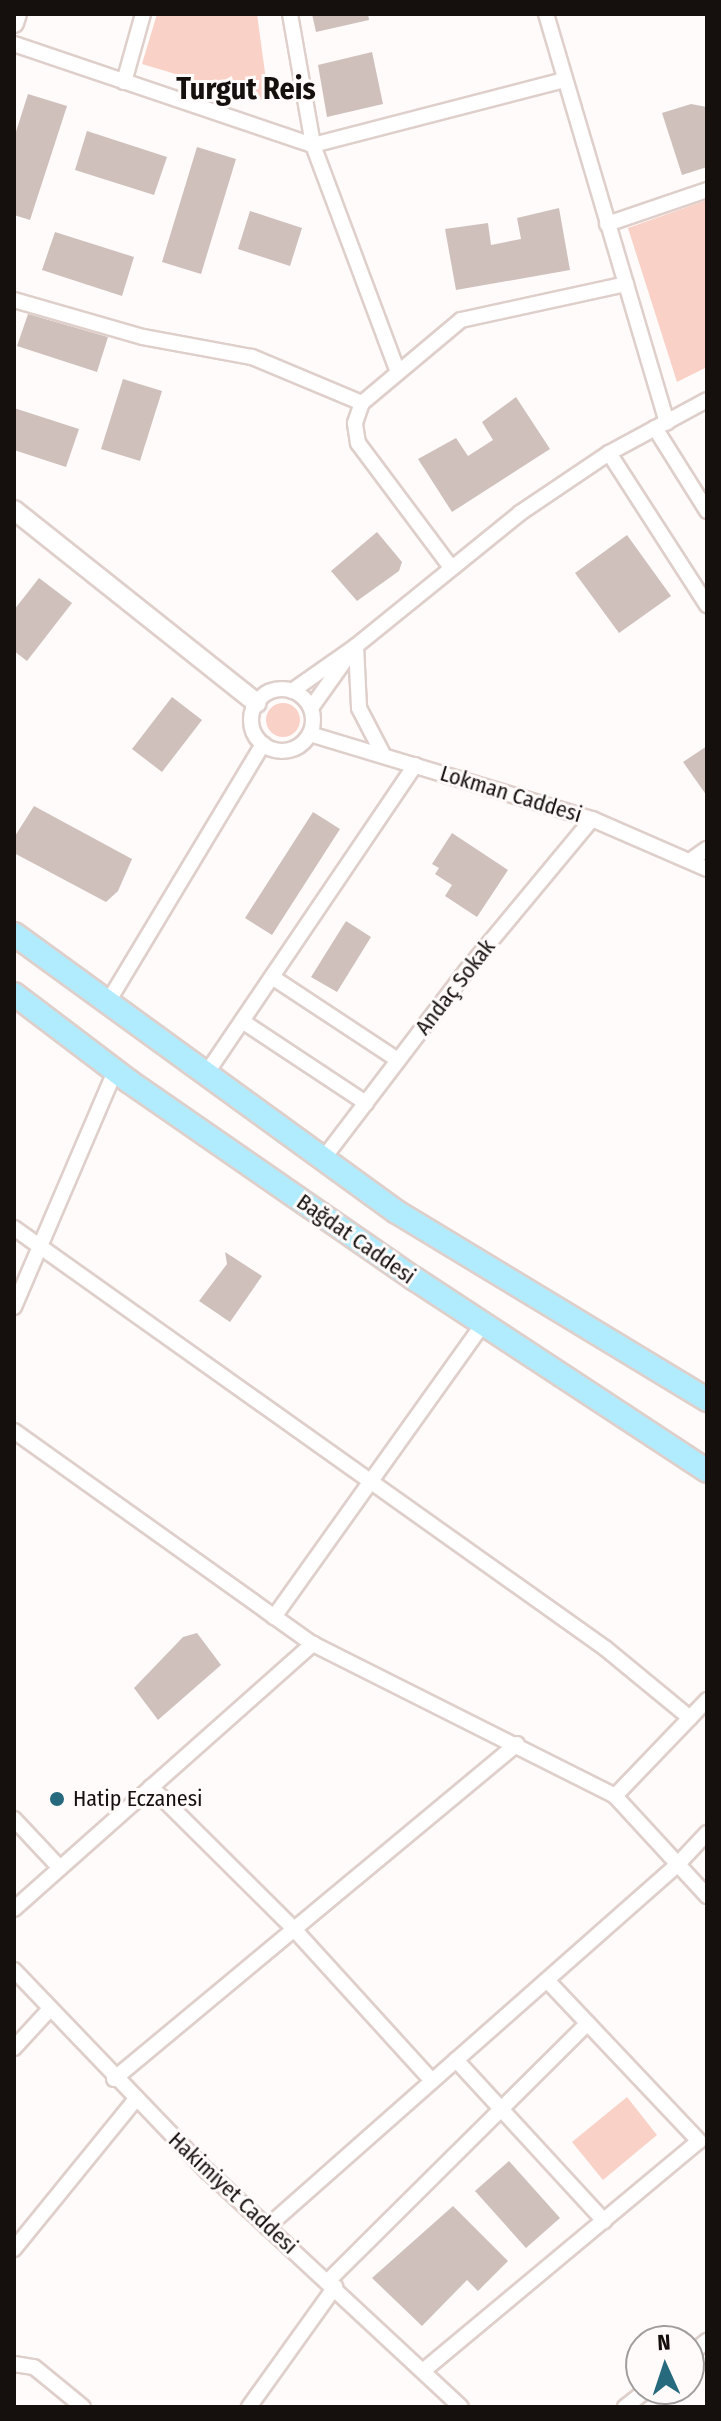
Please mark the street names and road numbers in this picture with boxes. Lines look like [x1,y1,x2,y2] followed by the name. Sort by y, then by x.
[437,760,585,828] street label: Lokman Caddesi
[410,934,500,1040] street label: Andaç Sokak
[292,1188,420,1290] street label: Bağdat Caddesi
[163,2127,303,2259] street label: Hakimiyet Caddesi

